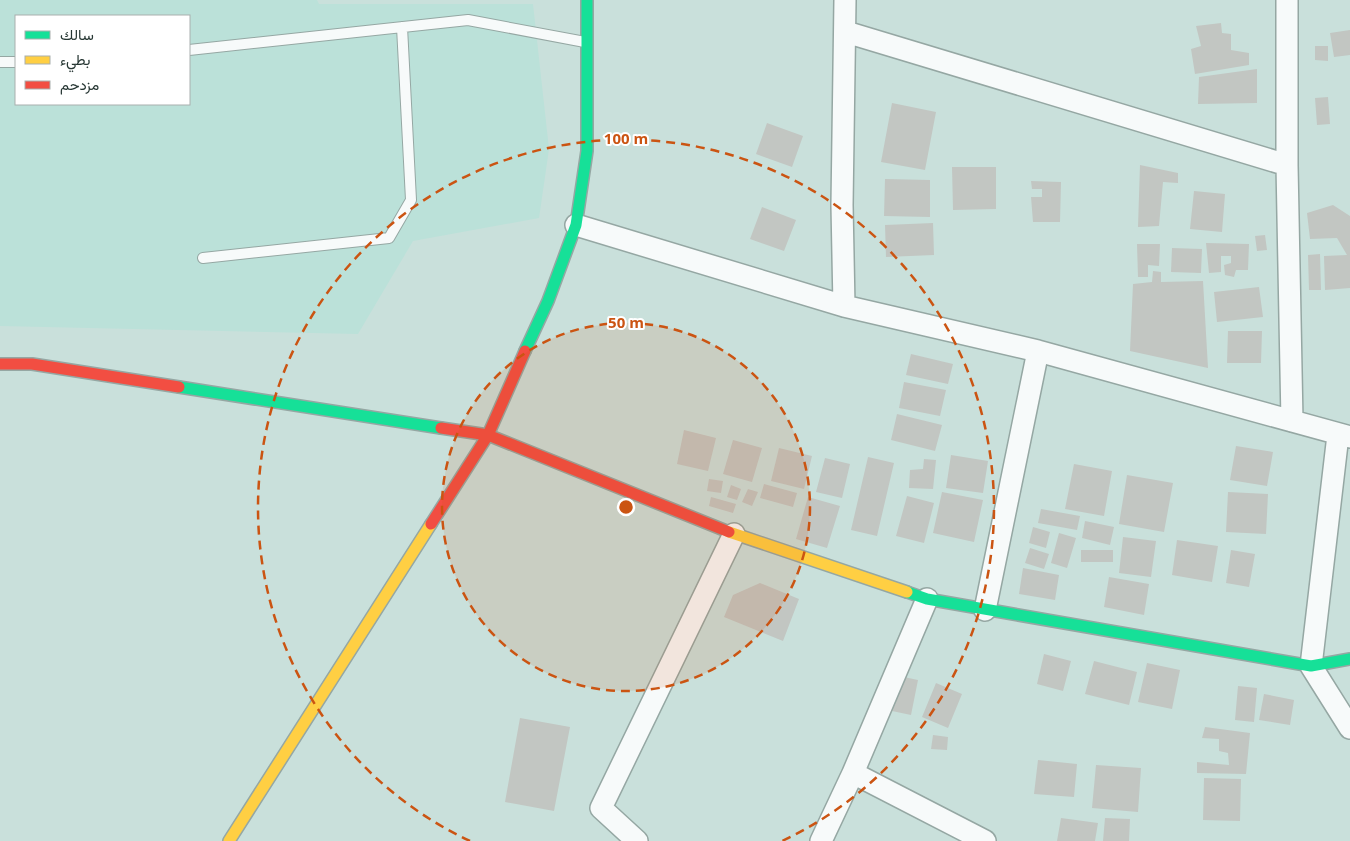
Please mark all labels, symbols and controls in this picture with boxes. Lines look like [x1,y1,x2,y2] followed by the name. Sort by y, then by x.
[15,15,190,105] legend
[60,24,94,44] text: سالك
[60,49,90,73] text: بطيء
[60,74,99,95] text: مزدحم
[604,128,648,148] text: 100 m
[608,312,644,332] text: 50 m
[617,498,635,516] centre of rings

